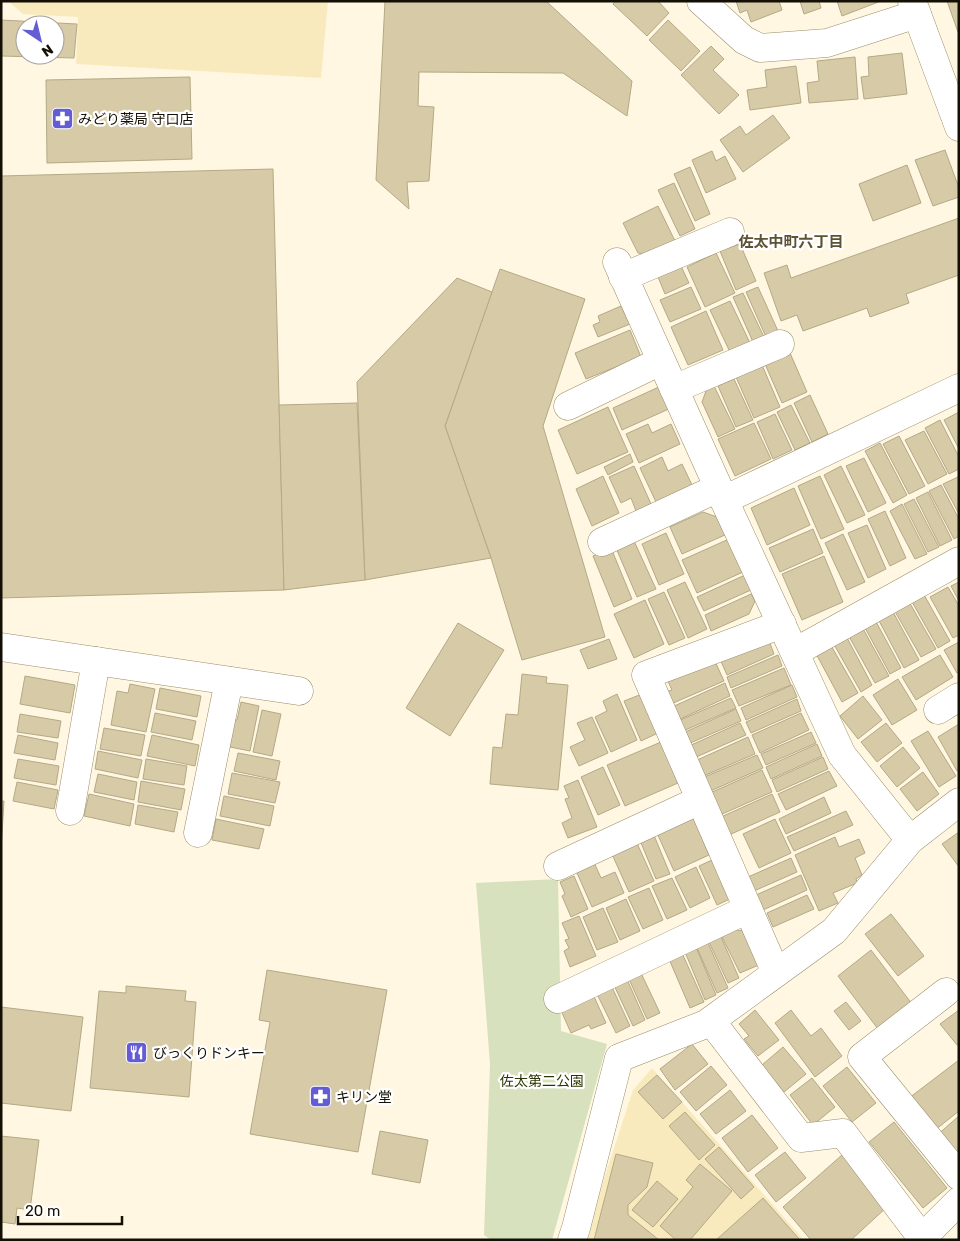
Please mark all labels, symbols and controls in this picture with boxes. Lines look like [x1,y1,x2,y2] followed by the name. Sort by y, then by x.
[15,15,65,65] north arrow
[38,40,56,60] text: N
[50,107,74,131] pharmacy icon: みどり薬局 守口店
[78,111,193,128] place label: みどり薬局 守口店
[738,233,844,251] district label: 佐太中町六丁目
[125,1041,149,1065] restaurant icon: びっくりドンキー
[153,1045,265,1062] place label: びっくりドンキー
[500,1073,584,1090] park label: 佐太第二公園
[308,1085,332,1109] pharmacy icon: キリン堂
[336,1089,392,1106] place label: キリン堂
[18,1194,121,1226] scale bar
[25,1202,60,1220] text: 20 m

